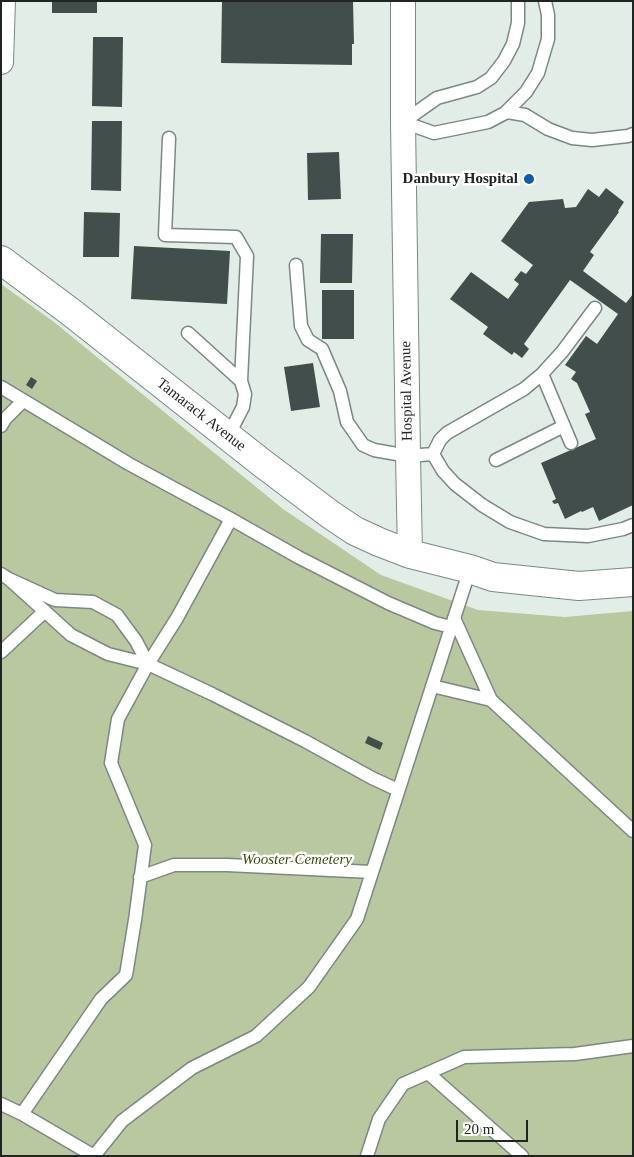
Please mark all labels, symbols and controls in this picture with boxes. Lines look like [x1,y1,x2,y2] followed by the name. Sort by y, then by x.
[403,170,518,188] place label: Danbury Hospital
[522,172,536,186] marker: Danbury Hospital
[397,341,417,441] street label: Hospital Avenue
[153,375,249,455] street label: Tamarack Avenue
[242,851,352,869] park label: Wooster Cemetery
[459,1110,532,1142] scale bar
[464,1121,494,1137] text: 20 m

